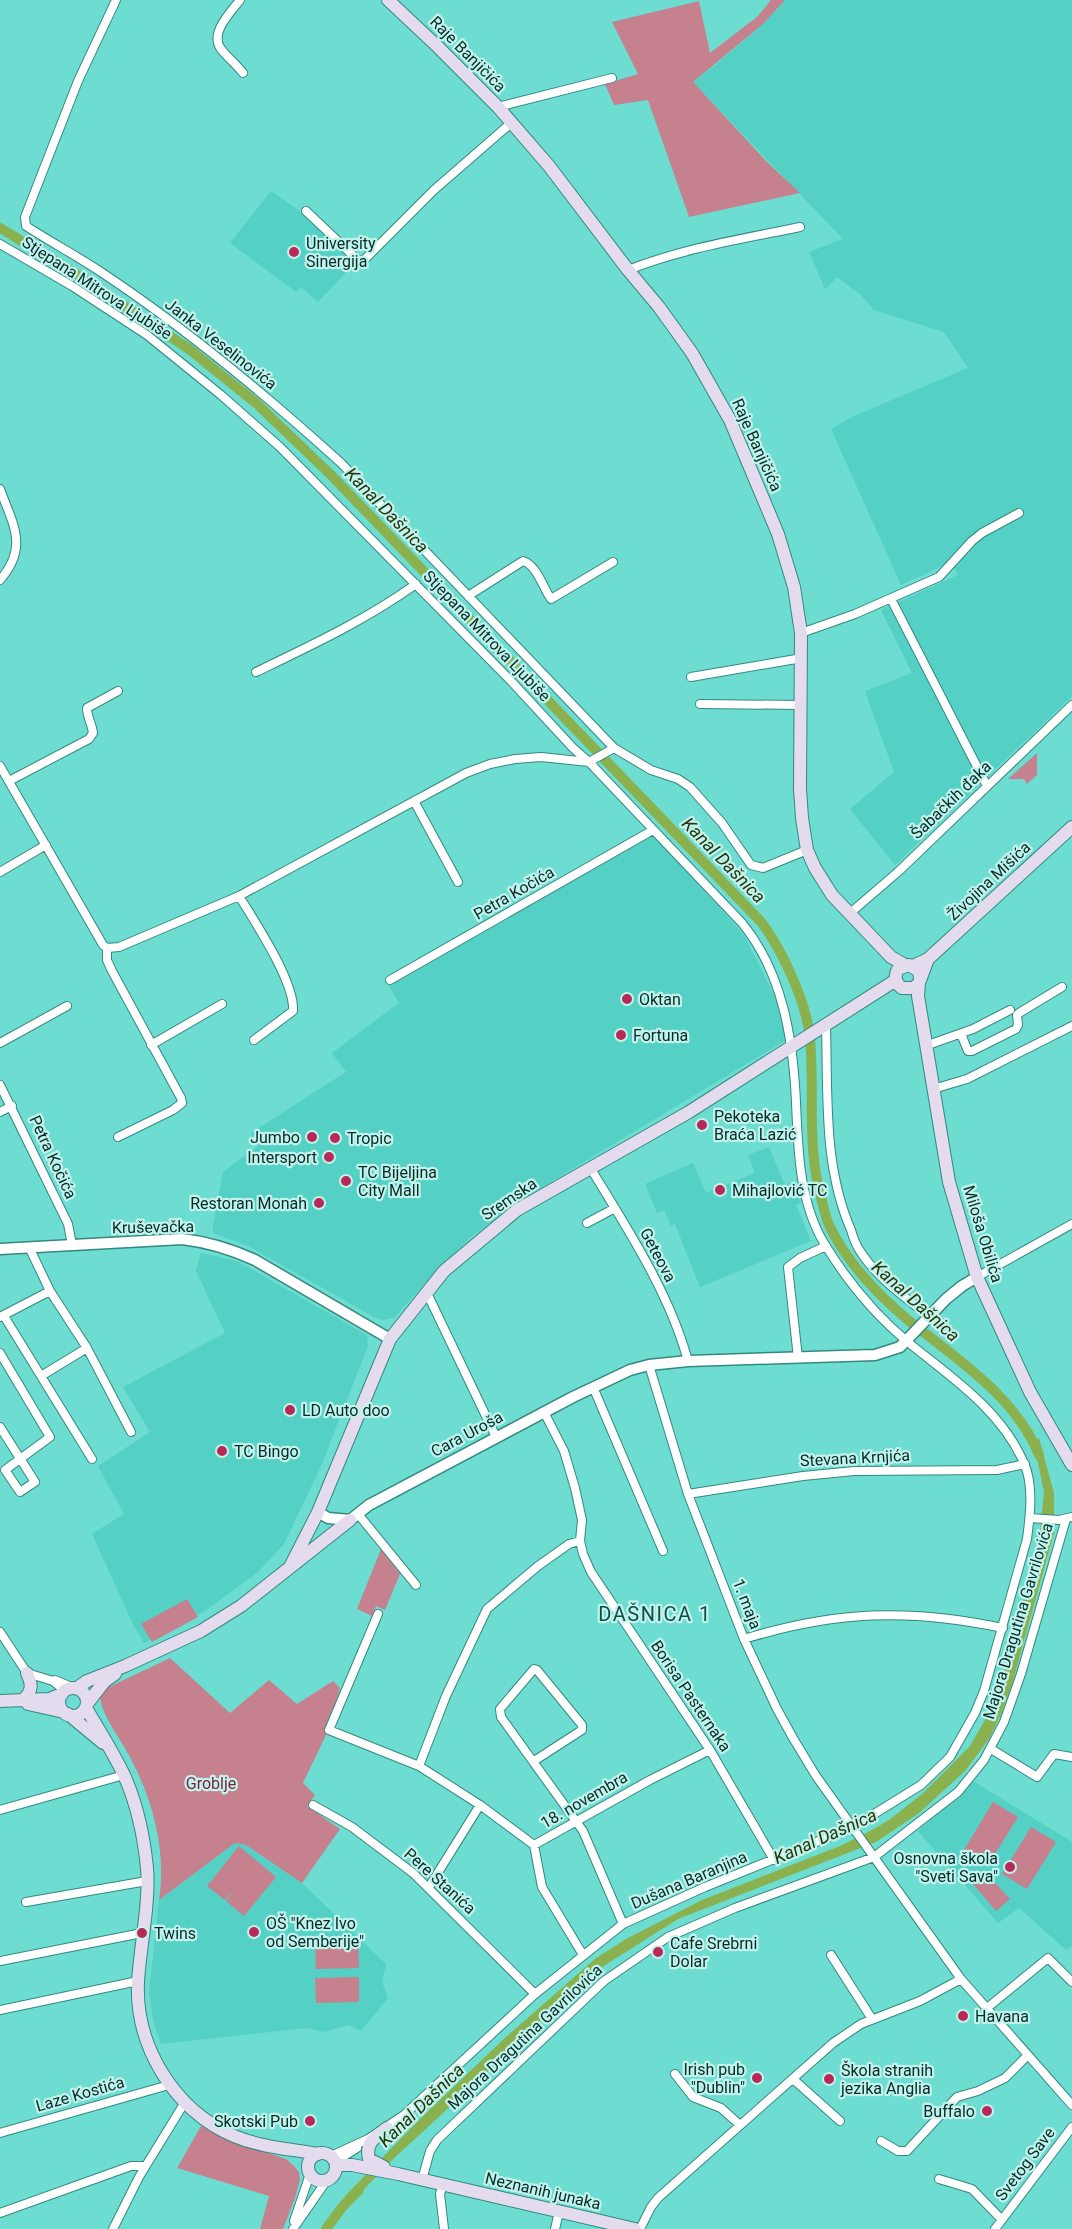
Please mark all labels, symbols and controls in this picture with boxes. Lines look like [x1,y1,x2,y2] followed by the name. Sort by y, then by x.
[426,12,510,96] street label: Raje Banjičića
[19,232,175,344] street label: Stjepana Mitrova Ljubiše
[306,234,376,271] place label: University Sinergija
[287,245,301,259] marker: University Sinergija
[161,294,281,394] street label: Janka Veselinovića
[728,396,786,494] street label: Raje Banjičića
[341,463,433,557] water label: Kanal Dašnica
[419,567,555,705] street label: Stjepana Mitrova Ljubiše
[906,756,995,843] street label: Šabačkih đaka
[678,813,770,907] water label: Kanal Dašnica
[944,838,1034,924] street label: Živojina Mišića
[470,862,558,924] street label: Petra Kočića
[639,990,681,1009] place label: Oktan
[620,992,634,1006] marker: Oktan
[633,1026,688,1045] place label: Fortuna
[614,1028,628,1042] marker: Fortuna
[714,1107,796,1144] place label: Pekoteka Braća Lazić
[25,1112,81,1202] street label: Petra Kočića
[695,1118,709,1132] marker: Pekoteka Braća Lazić
[250,1128,300,1147] place label: Jumbo
[347,1129,392,1148] place label: Tropic
[305,1130,319,1144] marker: Jumbo
[328,1131,342,1145] marker: Tropic
[247,1148,317,1167] place label: Intersport
[322,1150,336,1164] marker: Intersport
[358,1163,437,1200] place label: TC Bijeljina City Mall
[339,1174,353,1188] marker: TC Bijeljina City Mall
[478,1174,540,1224] street label: Sremska
[732,1181,828,1200] place label: Mihajlović TC
[713,1183,727,1197] marker: Mihajlović TC
[959,1183,1007,1285] street label: Miloša Obilića
[190,1194,307,1213] place label: Restoran Monah
[312,1196,326,1210] marker: Restoran Monah
[112,1217,194,1237] street label: Kruševačka
[636,1225,680,1285] street label: Geteova
[868,1256,964,1346] water label: Kanal Dašnica
[302,1401,390,1420] place label: LD Auto doo
[283,1403,297,1417] marker: LD Auto doo
[428,1407,506,1461] street label: Cara Uroša
[234,1442,299,1461] place label: TC Bingo
[215,1444,229,1458] marker: TC Bingo
[800,1446,910,1470] street label: Stevana Krnjića
[979,1521,1057,1721] street label: Majora Dragutina Gavrilovića
[729,1576,765,1632] street label: 1. maja
[598,1602,712,1626] district label: DAŠNICA 1
[647,1637,735,1755] street label: Borisa Pasternaka
[537,1768,631,1832] street label: 18. novembra
[186,1774,236,1793] park label: Groblje
[770,1804,880,1868] water label: Kanal Dašnica
[400,1844,480,1918] street label: Pere Stanića
[628,1847,750,1913] street label: Dušana Baranjina
[894,1849,998,1886] place label: Osnovna škola "Sveti Sava"
[1003,1860,1017,1874] marker: Osnovna škola "Sveti Sava"
[266,1913,364,1951] place label: OŠ "Knez Ivo od Semberije"
[154,1924,196,1943] place label: Twins
[247,1925,261,1939] marker: OŠ "Knez Ivo od Semberije"
[135,1926,149,1940] marker: Twins
[670,1934,757,1971] place label: Cafe Srebrni Dolar
[651,1945,665,1959] marker: Cafe Srebrni Dolar
[444,1960,606,2114] street label: Majora Dragutina Gavrilovića
[975,2007,1029,2026] place label: Havana
[956,2009,970,2023] marker: Havana
[374,2059,468,2151] water label: Kanal Dašnica
[684,2060,745,2097] place label: Irish pub "Dublin"
[840,2060,933,2098] place label: Škola stranih jezika Anglia
[750,2071,764,2085] marker: Irish pub "Dublin"
[34,2072,126,2116] street label: Laze Kostića
[822,2072,836,2086] marker: Škola stranih jezika Anglia
[923,2102,975,2121] place label: Buffalo
[980,2104,994,2118] marker: Buffalo
[214,2112,298,2131] place label: Skotski Pub
[303,2114,317,2128] marker: Skotski Pub
[991,2124,1059,2204] street label: Svetog Save
[483,2168,603,2214] street label: Neznanih junaka

